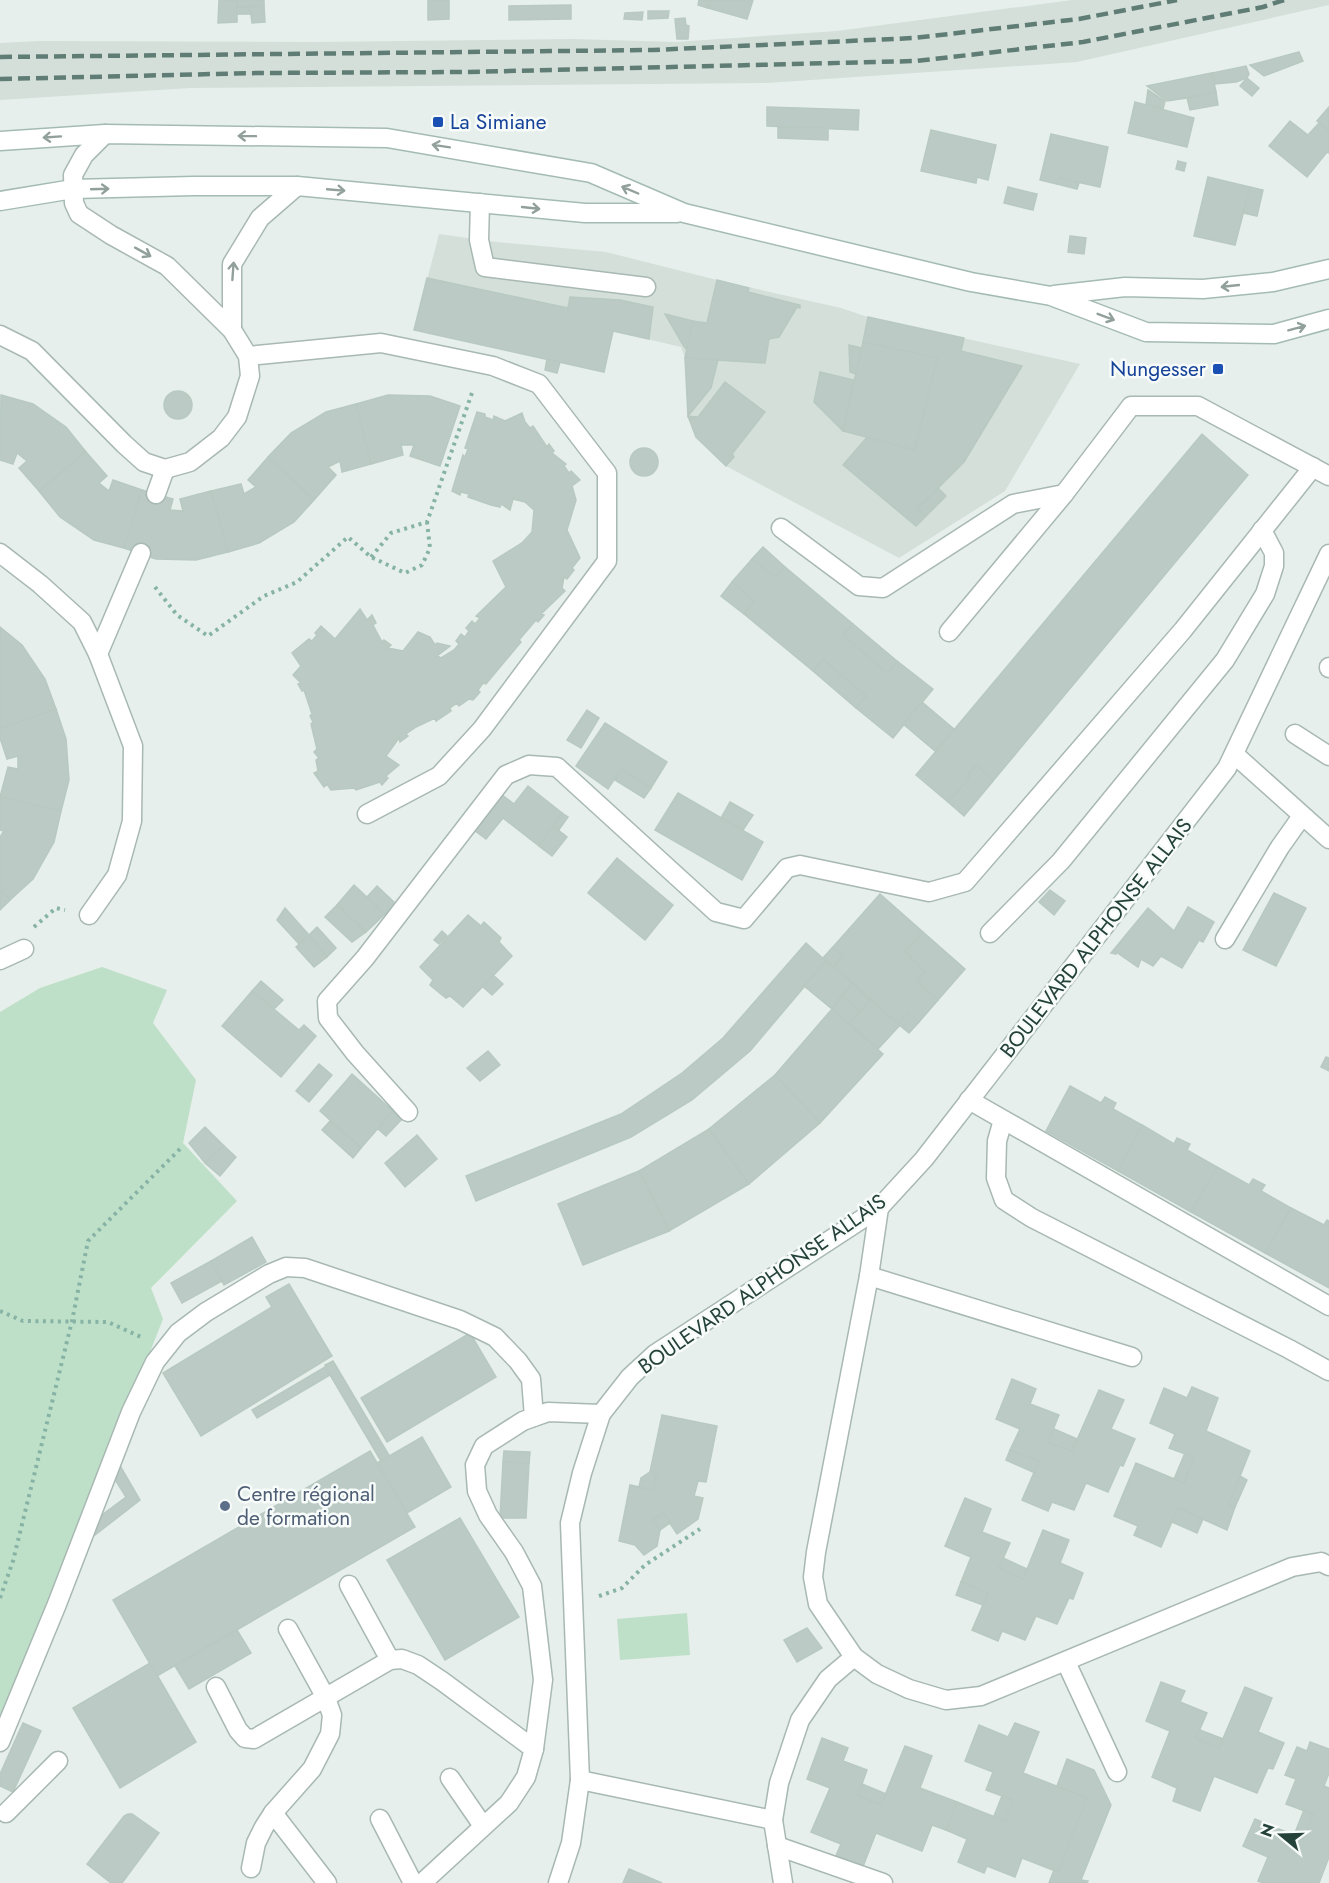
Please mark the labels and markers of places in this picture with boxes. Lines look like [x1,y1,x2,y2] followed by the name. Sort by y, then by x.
[450,107,547,137] place label: La Simiane
[431,115,445,129] marker: La Simiane
[1110,354,1207,384] place label: Nungesser
[1211,362,1225,376] marker: Nungesser
[237,1479,375,1533] place label: Centre régional de formation
[218,1499,232,1513] marker: Centre régional de formation

